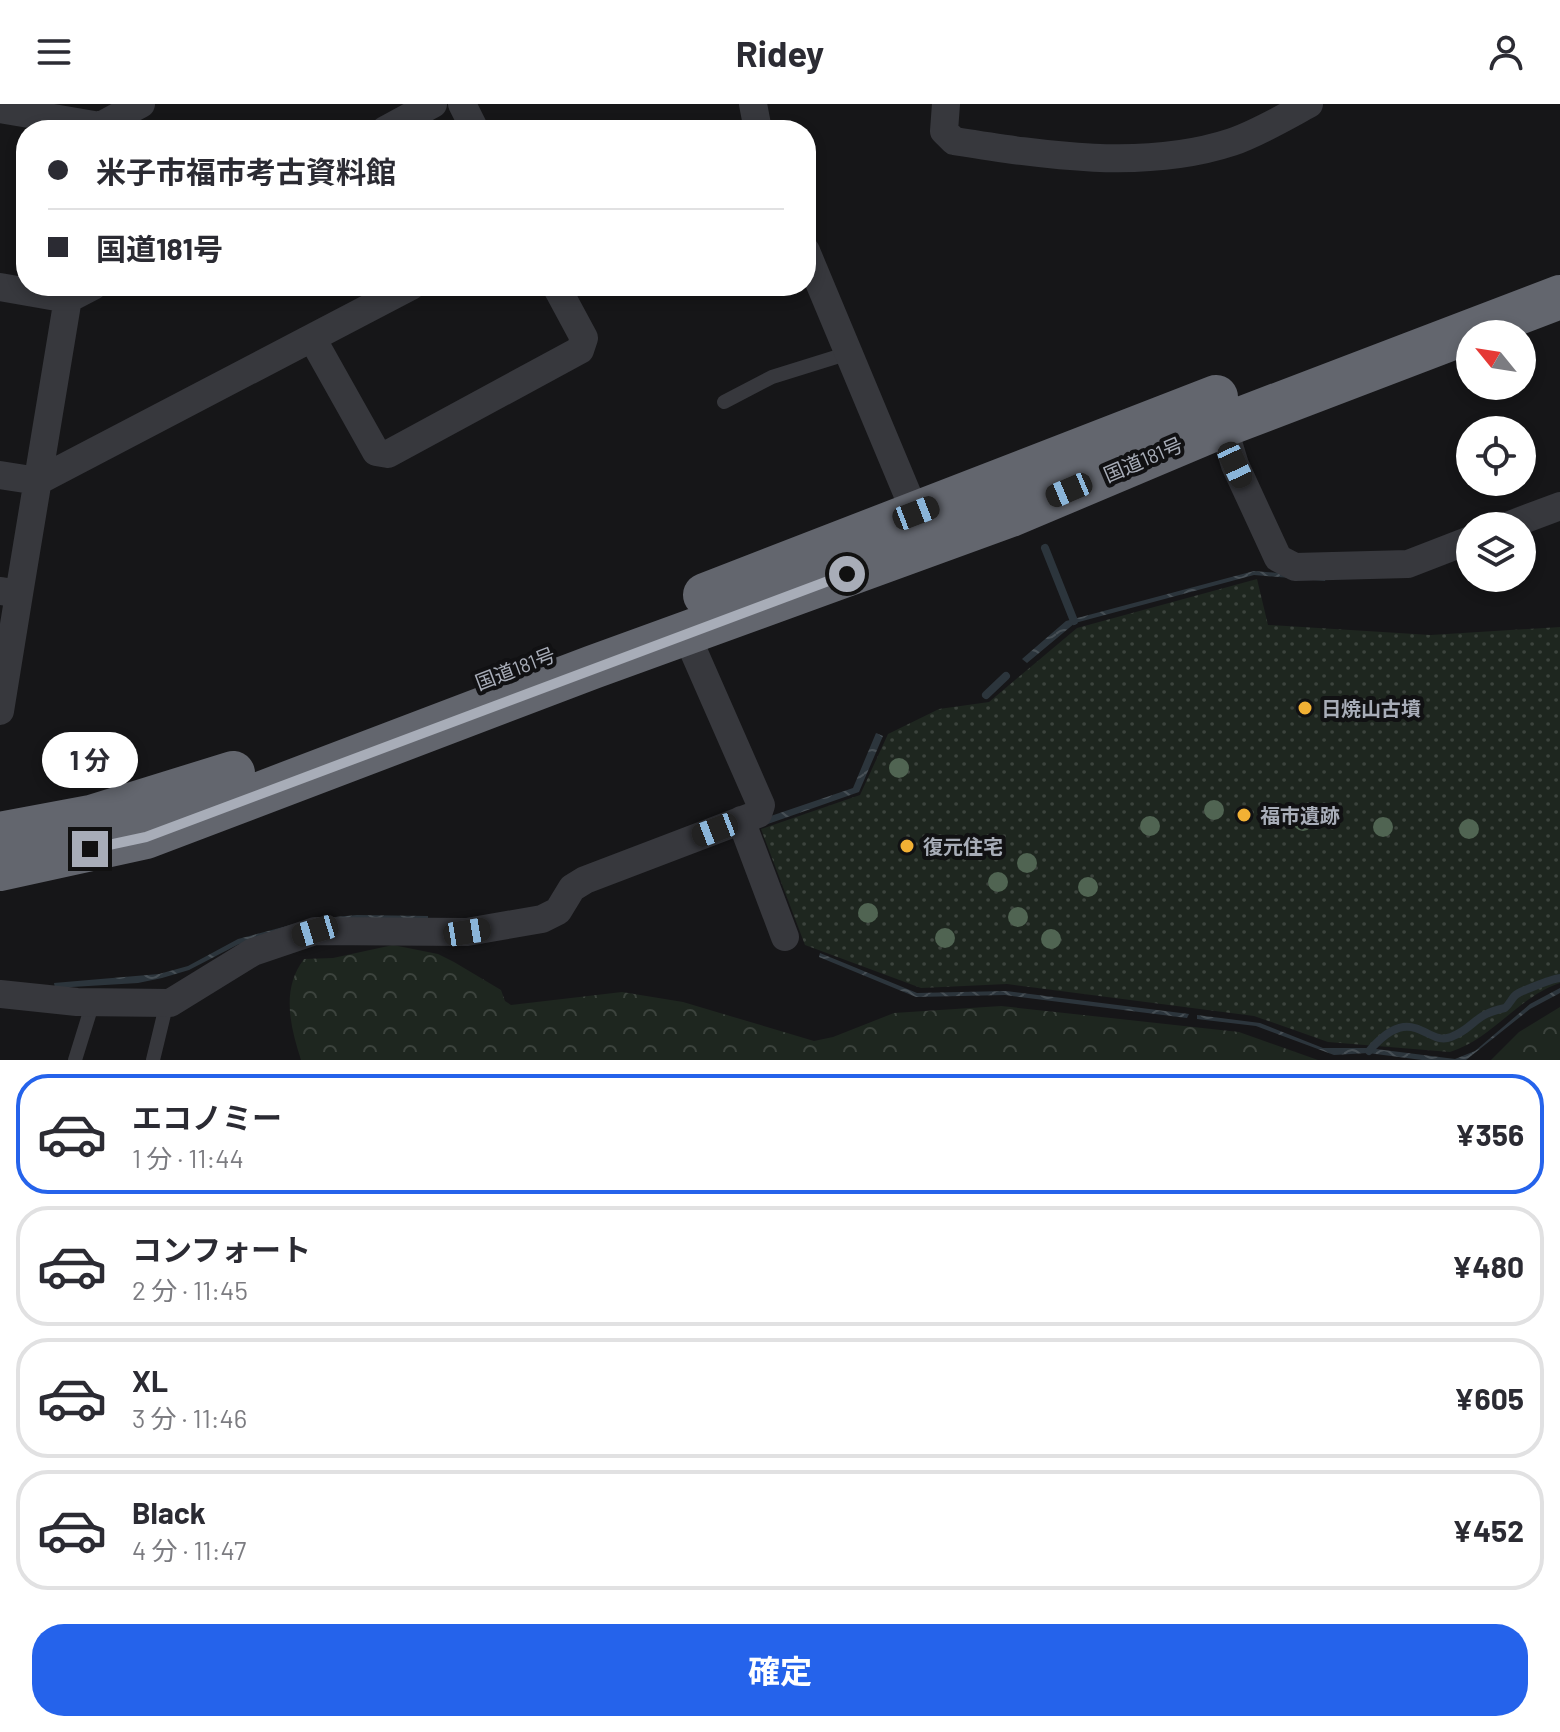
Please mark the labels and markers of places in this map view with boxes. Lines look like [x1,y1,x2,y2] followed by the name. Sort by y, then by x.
[1321,696,1421,720] place label: 日焼山古墳
[1296,699,1314,717] marker: 日焼山古墳
[1260,803,1340,827] place label: 福市遺跡
[1235,806,1253,824] marker: 福市遺跡
[923,834,1003,858] place label: 復元住宅
[898,837,916,855] marker: 復元住宅

